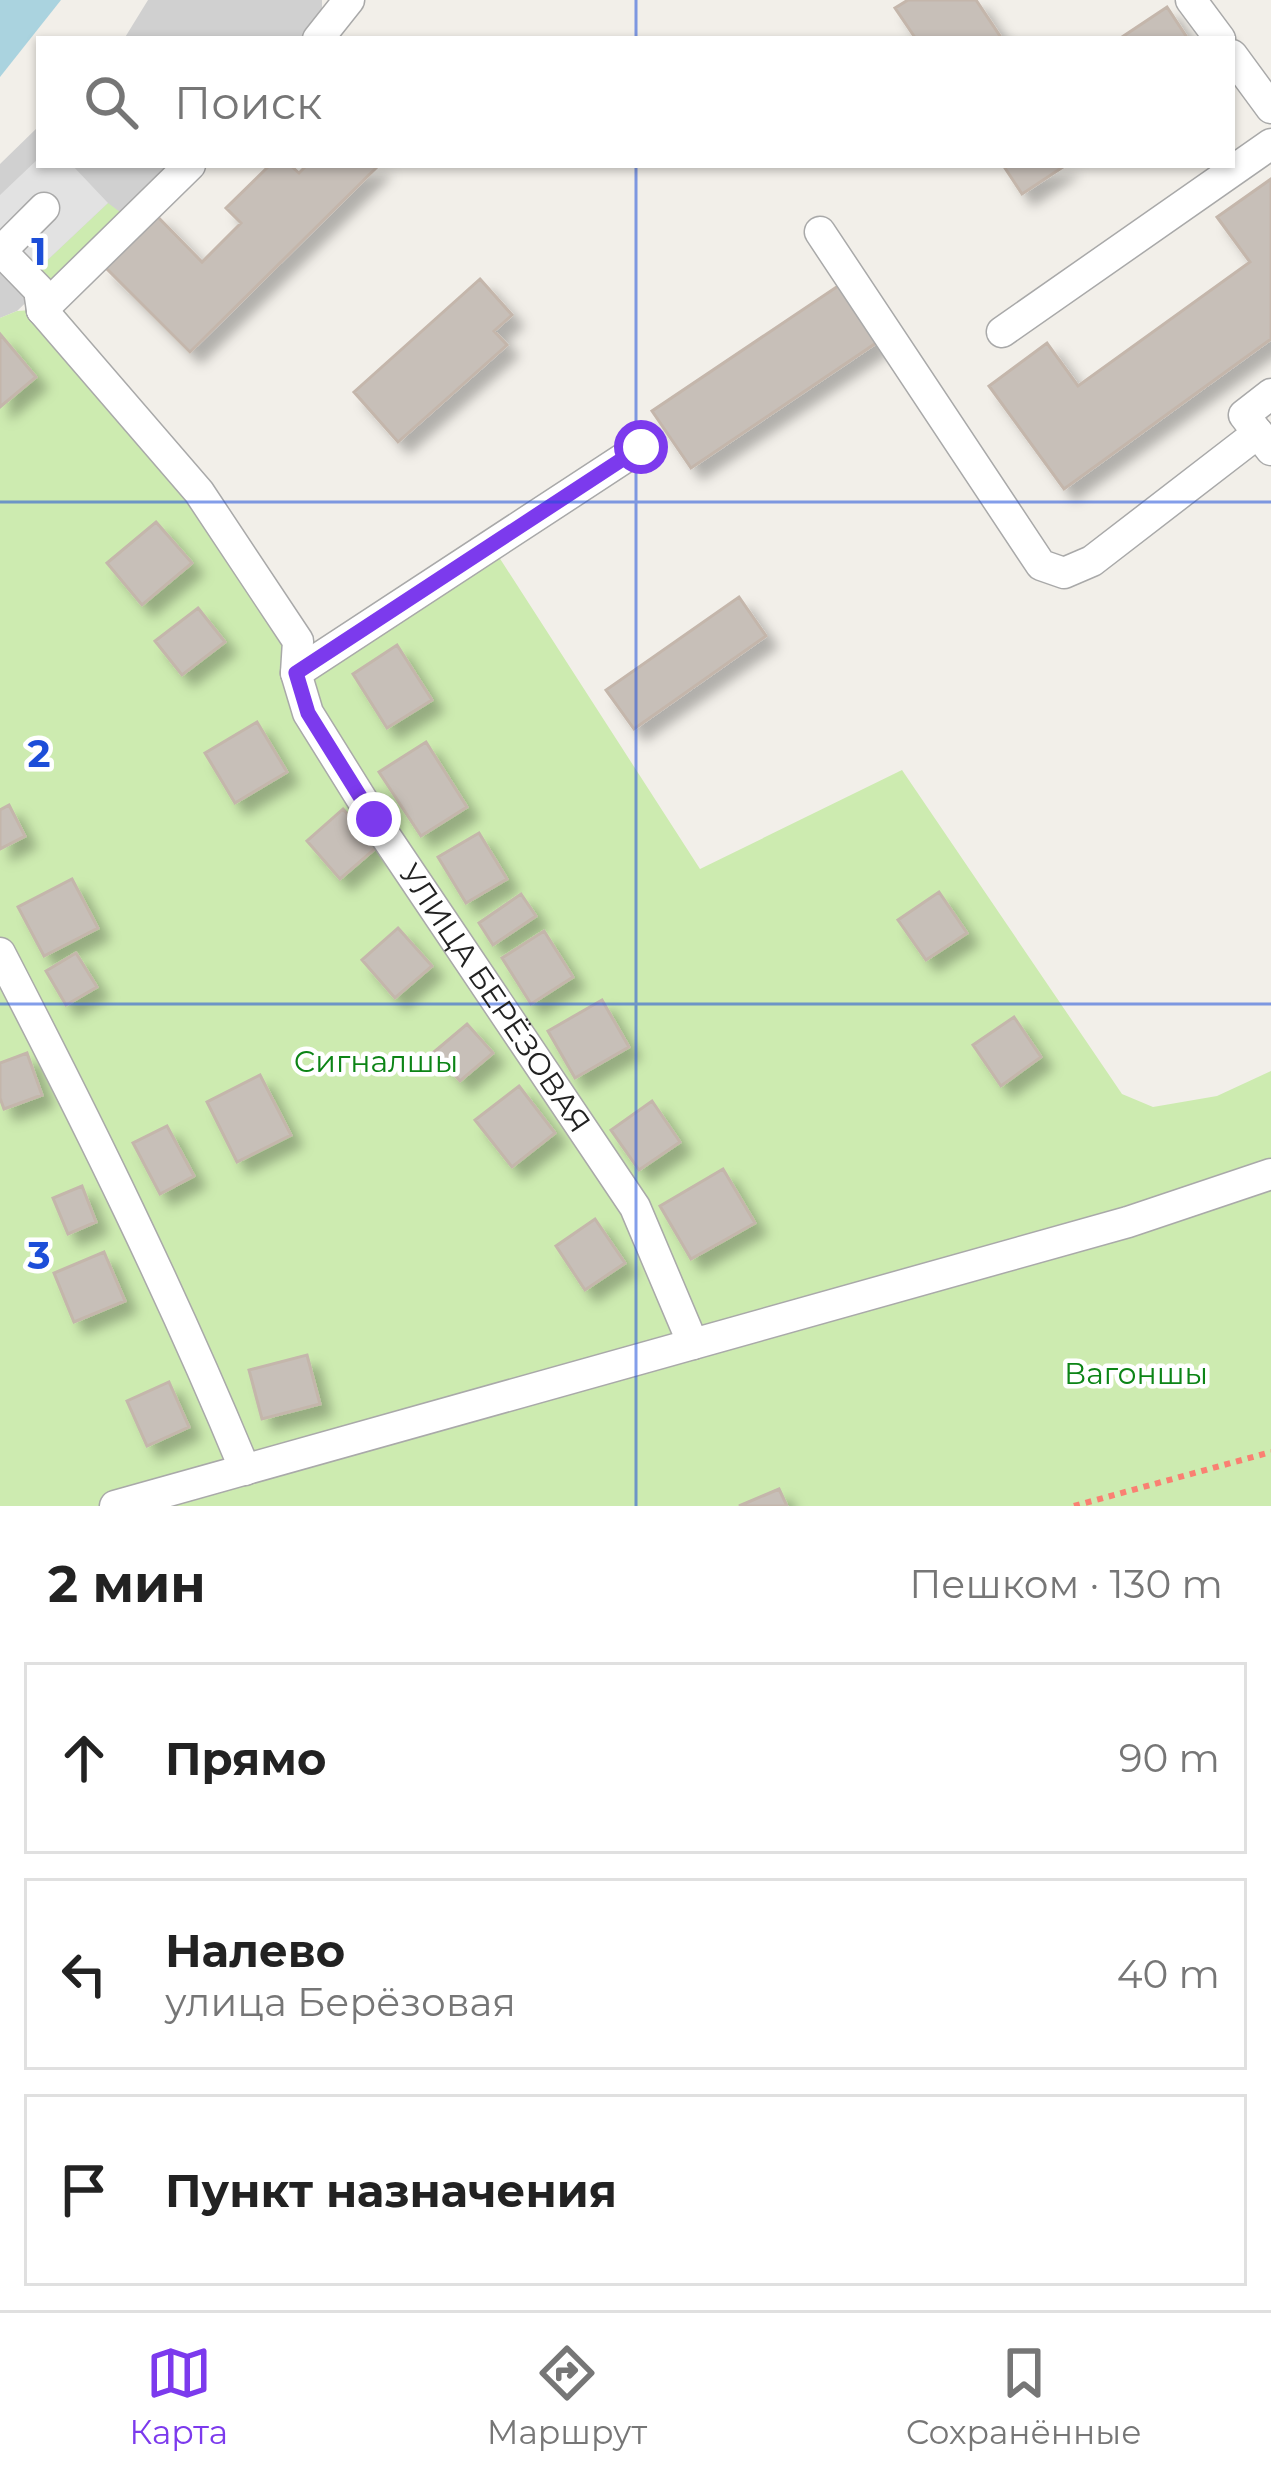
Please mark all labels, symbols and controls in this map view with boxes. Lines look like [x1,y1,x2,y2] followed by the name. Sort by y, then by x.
[36,36,1235,168] search box
[78,69,144,135] icon: search
[174,75,322,130] text: Поиск
[31,227,47,275] text: 1
[614,420,668,474] route start
[27,729,51,777] text: 2
[347,792,401,846] route end
[391,857,599,1139] street label: УЛИЦА БЕРЁЗОВАЯ
[294,1043,458,1080] park label: Сигналшы
[26,1231,51,1279] text: 3
[1064,1355,1208,1392] park label: Вагоншы
[48,1553,206,1615] text: 2 мин
[909,1560,1223,1608] text: Пешком · 130 m
[51,1725,117,1791] icon: ahead
[165,1731,326,1786] text: Прямо
[1119,1734,1220,1782] text: 90 m
[165,1923,345,1978] text: Налево
[51,1941,117,2007] icon: left
[1117,1950,1220,1998] text: 40 m
[165,1978,516,2026] text: улица Берёзовая
[51,2157,117,2223] icon: arrive
[165,2163,617,2218] text: Пункт назначения
[129,2340,228,2452] tab: Карта
[487,2340,647,2452] tab: Маршрут
[906,2340,1142,2452] tab: Сохранённые

